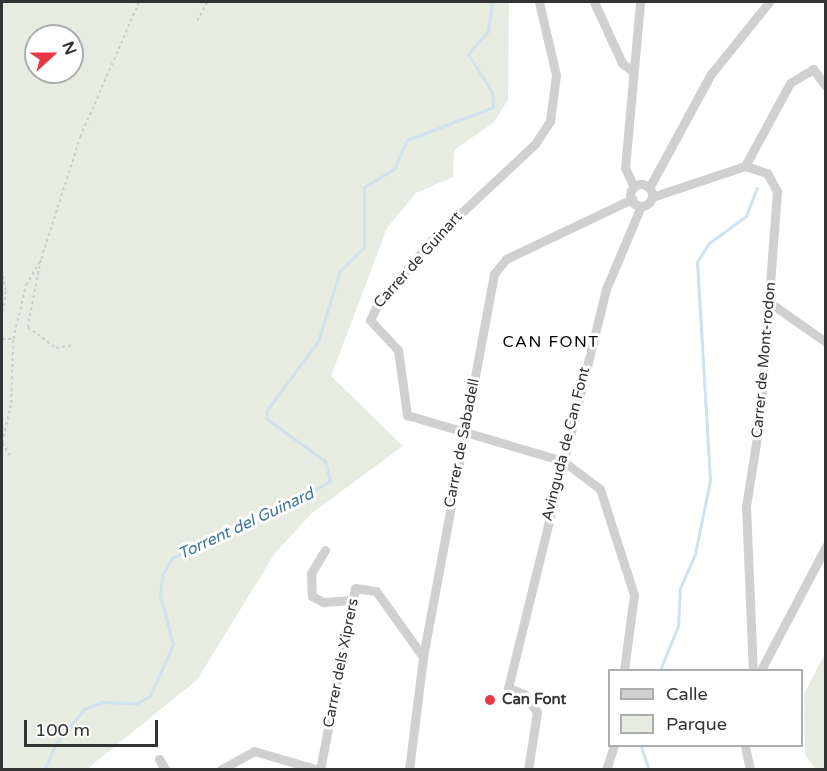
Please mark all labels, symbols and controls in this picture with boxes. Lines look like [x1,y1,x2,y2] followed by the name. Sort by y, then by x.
[24,24,84,84] north arrow
[57,39,81,58] text: N
[370,208,466,312] street label: Carrer de Guinart
[748,281,780,439] street label: Carrer de Mont-rodon
[502,332,600,352] district label: CAN FONT
[538,365,594,523] street label: Avinguda de Can Font
[441,377,483,509] street label: Carrer de Sabadell
[175,484,317,564] water label: Torrent del Guinard
[320,597,362,729] street label: Carrer dels Xiprers
[608,669,803,747] legend
[666,683,708,705] text: Calle
[502,691,566,709] place label: Can Font
[483,693,497,707] marker: Can Font
[27,708,160,746] scale bar
[666,713,727,735] text: Parque
[35,719,90,741] text: 100 m

